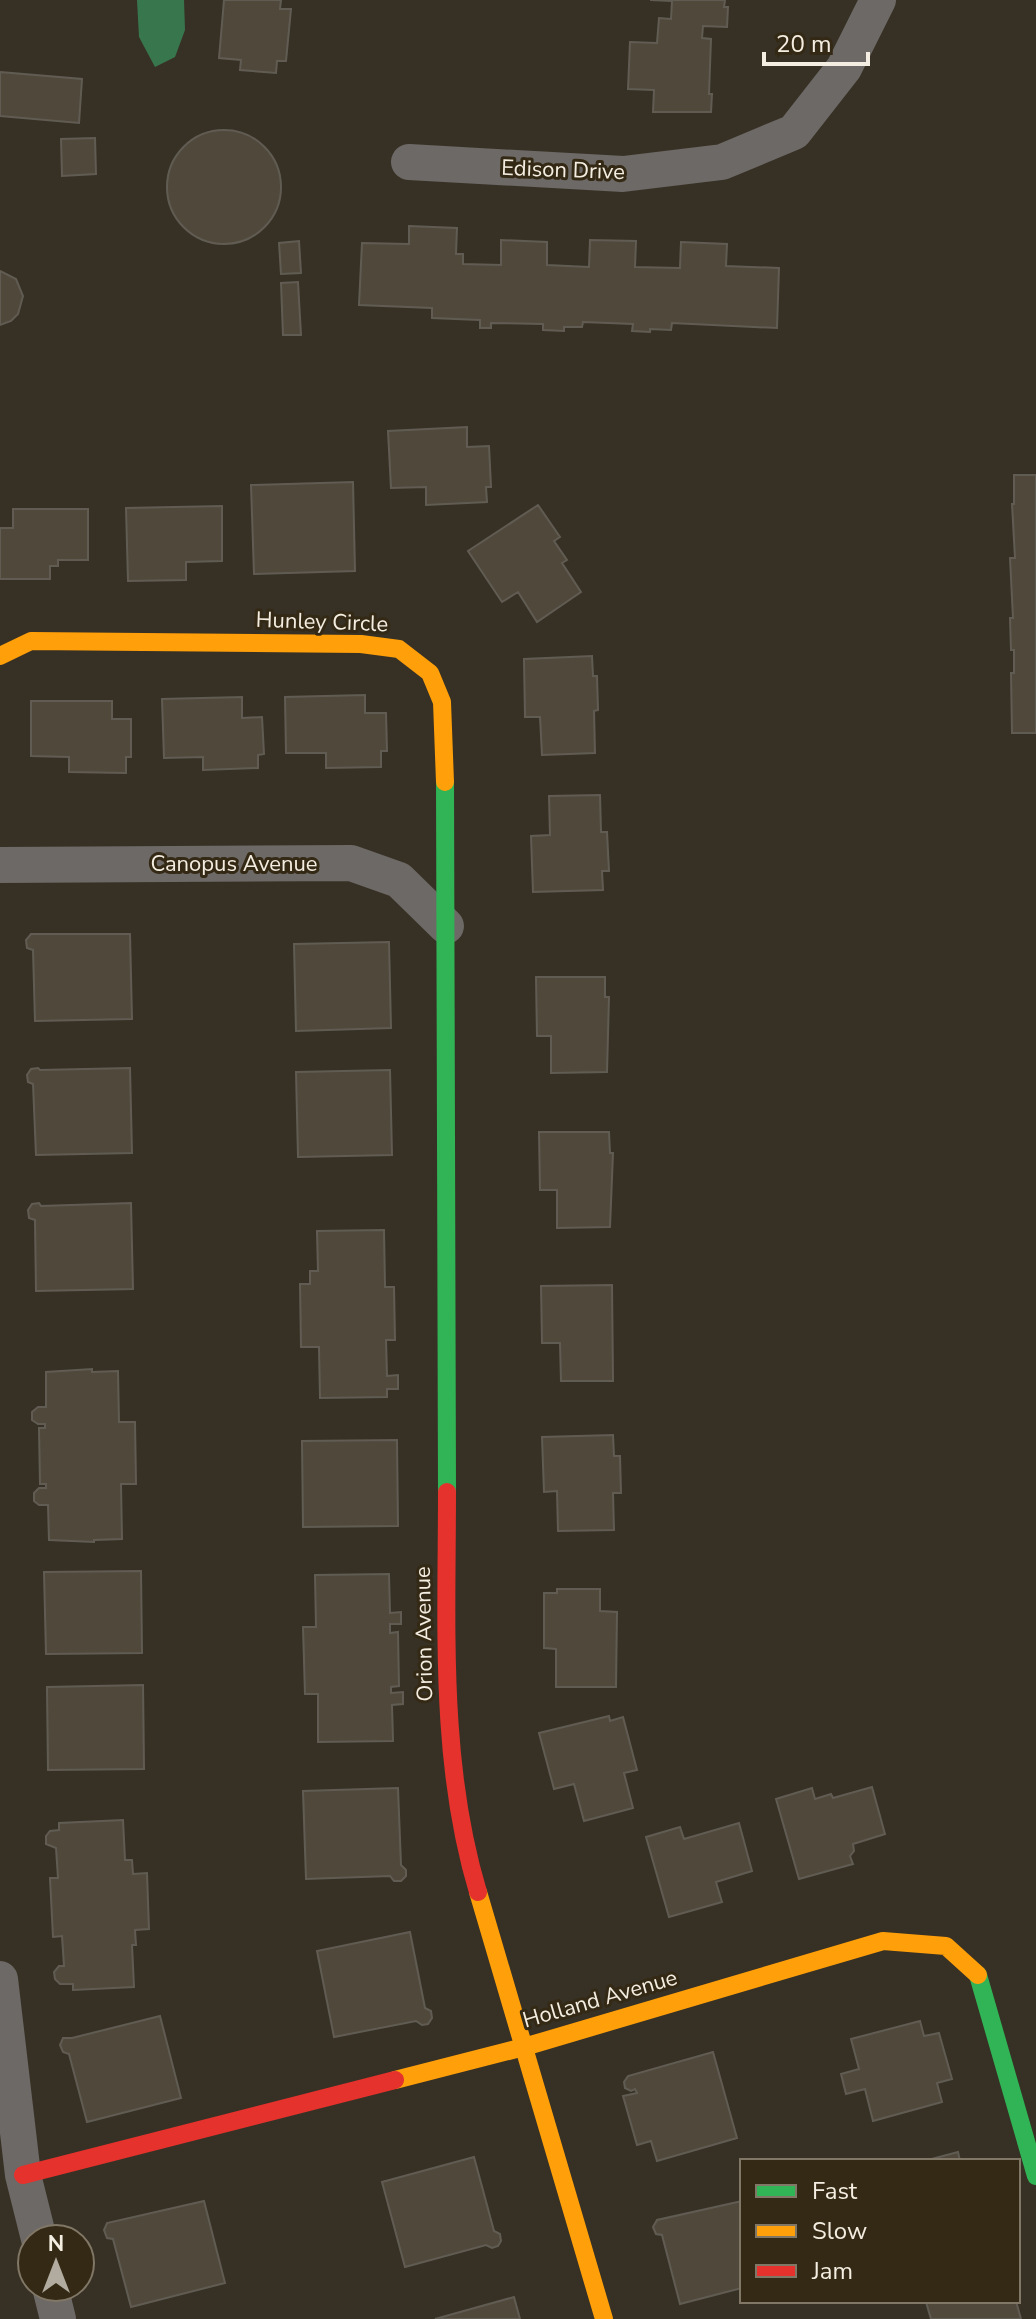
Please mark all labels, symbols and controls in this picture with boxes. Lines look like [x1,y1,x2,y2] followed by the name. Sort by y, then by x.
[764,16,868,66] scale bar
[776,28,832,60] text: 20 m
[501,153,625,187] street label: Edison Drive
[255,605,389,639] street label: Hunley Circle
[150,849,318,879] street label: Canopus Avenue
[408,1566,440,1702] street label: Orion Avenue
[519,1963,681,2035] street label: Holland Avenue
[740,2159,1020,2303] legend
[812,2175,858,2207] text: Fast
[812,2215,867,2247] text: Slow
[16,2223,96,2303] north arrow
[48,2229,64,2259] text: N
[811,2255,853,2287] text: Jam

